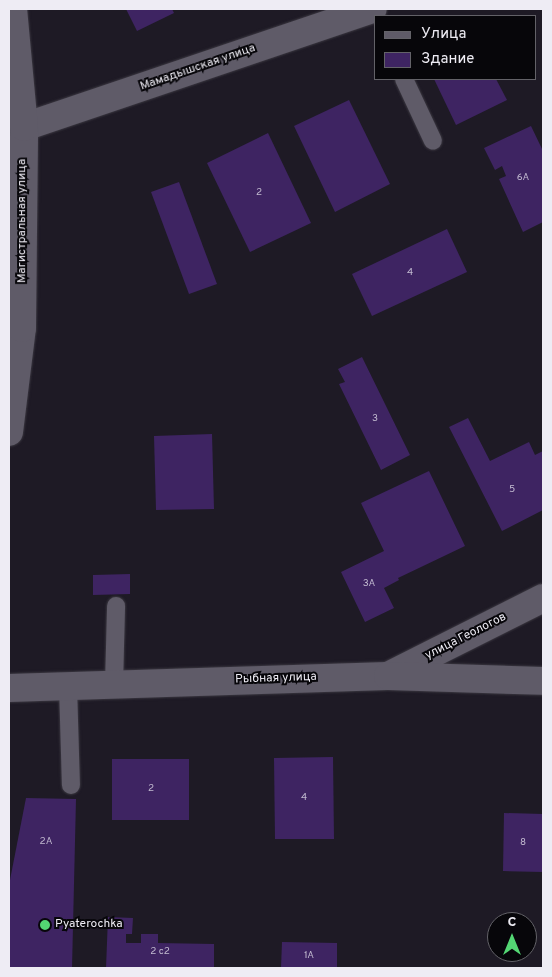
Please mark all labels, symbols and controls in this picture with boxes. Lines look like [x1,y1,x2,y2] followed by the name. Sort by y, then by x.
[374,15,537,80] legend
[421,25,466,44] text: Улица
[139,42,257,94] street label: Мамадышская улица
[421,50,474,69] text: Здание
[16,159,30,283] street label: Магистральная улица
[517,172,529,184] house number: 6А
[256,187,262,199] house number: 2
[407,267,413,279] house number: 4
[372,413,378,425] house number: 3
[509,484,515,496] house number: 5
[363,578,375,590] house number: 3А
[423,610,509,664] street label: улица Геологов
[235,670,317,688] street label: Рыбная улица
[148,783,154,795] house number: 2
[301,792,307,804] house number: 4
[40,836,52,848] house number: 2А
[520,837,526,849] house number: 8
[487,912,537,962] north arrow
[508,914,516,931] text: С
[55,918,123,932] place label: Pyaterochka
[39,919,51,931] marker: Pyaterochka
[150,946,170,958] house number: 2 с2
[304,950,314,962] house number: 1А

